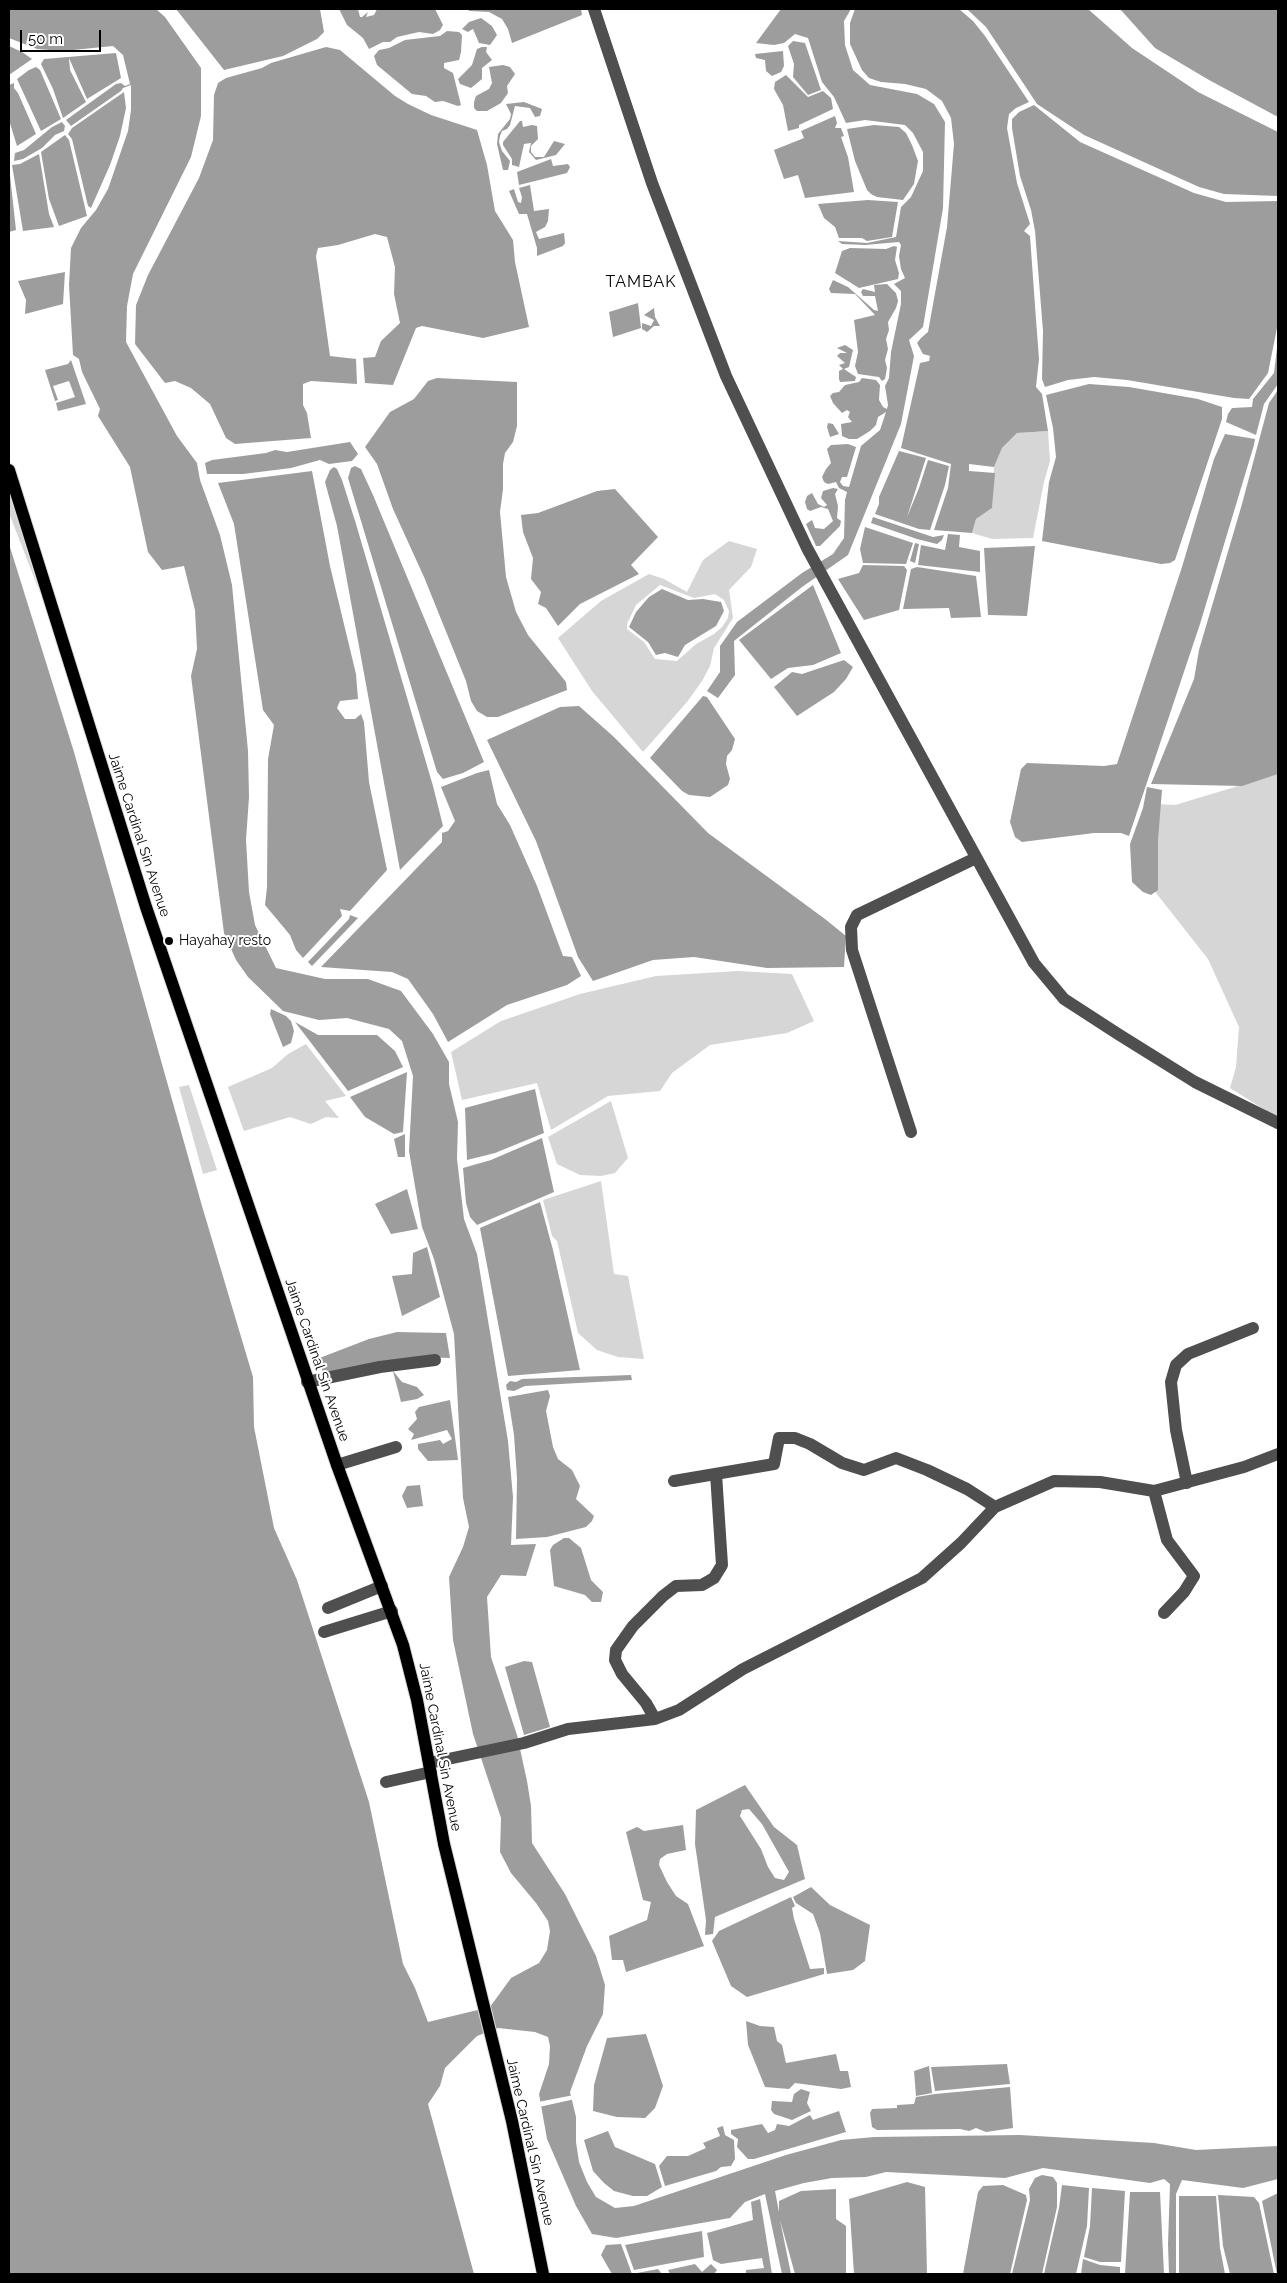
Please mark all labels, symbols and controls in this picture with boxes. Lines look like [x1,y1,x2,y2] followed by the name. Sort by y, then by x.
[22,20,104,52] scale bar
[28,30,63,48] text: 50 m
[605,272,677,292] district label: TAMBAK
[105,751,173,919] street label: Jaime Cardinal Sin Avenue
[179,933,271,949] place label: Hayahay resto
[163,935,175,947] marker: Hayahay resto
[281,1276,353,1444] street label: Jaime Cardinal Sin Avenue
[415,1661,465,1833] street label: Jaime Cardinal Sin Avenue
[503,2057,557,2227] street label: Jaime Cardinal Sin Avenue

